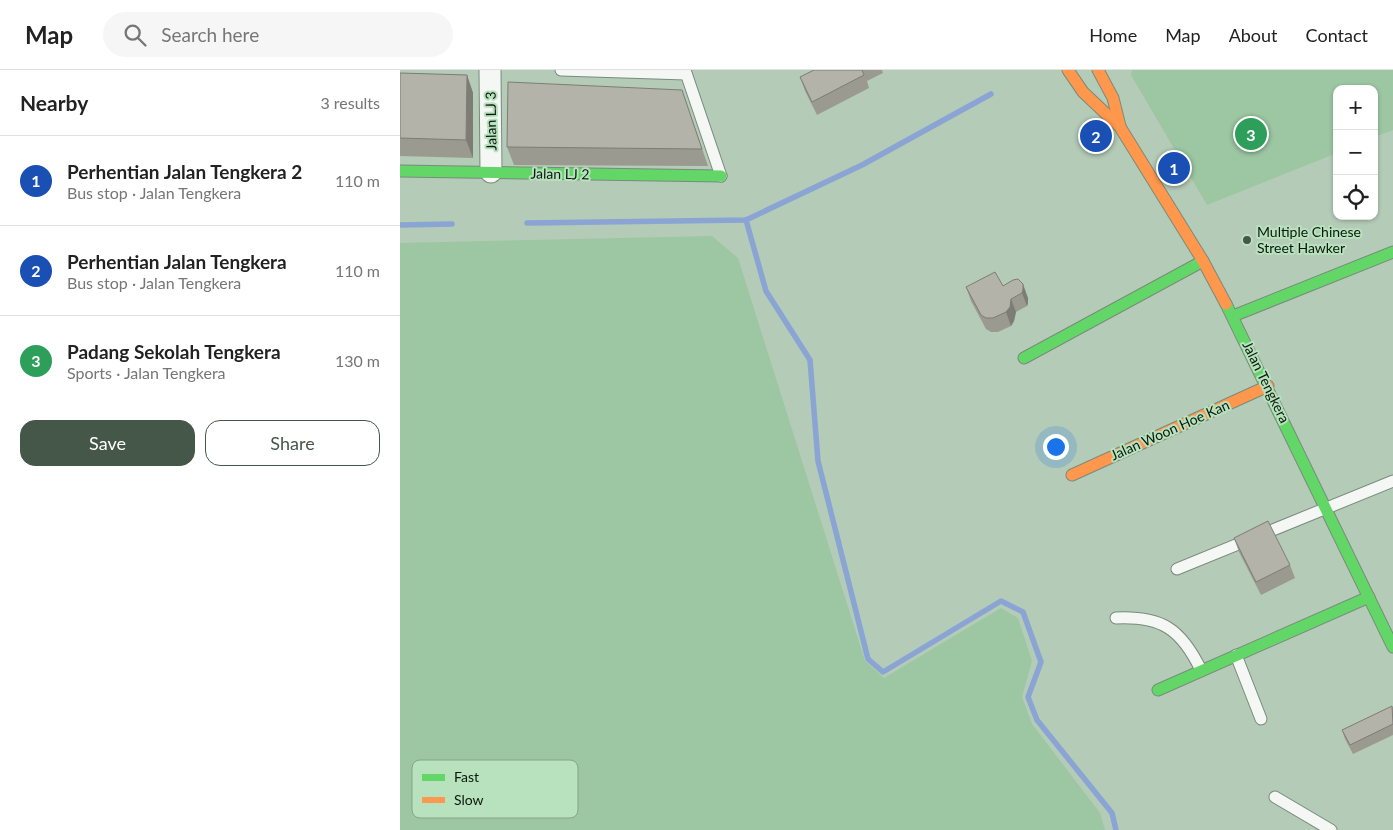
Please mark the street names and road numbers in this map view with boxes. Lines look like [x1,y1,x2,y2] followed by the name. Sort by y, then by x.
[481,91,500,151] street label: Jalan LJ 3
[530,164,590,183] street label: Jalan LJ 2
[1239,338,1294,426] street label: Jalan Tengkera
[1108,396,1232,463] street label: Jalan Woon Hoe Kan

